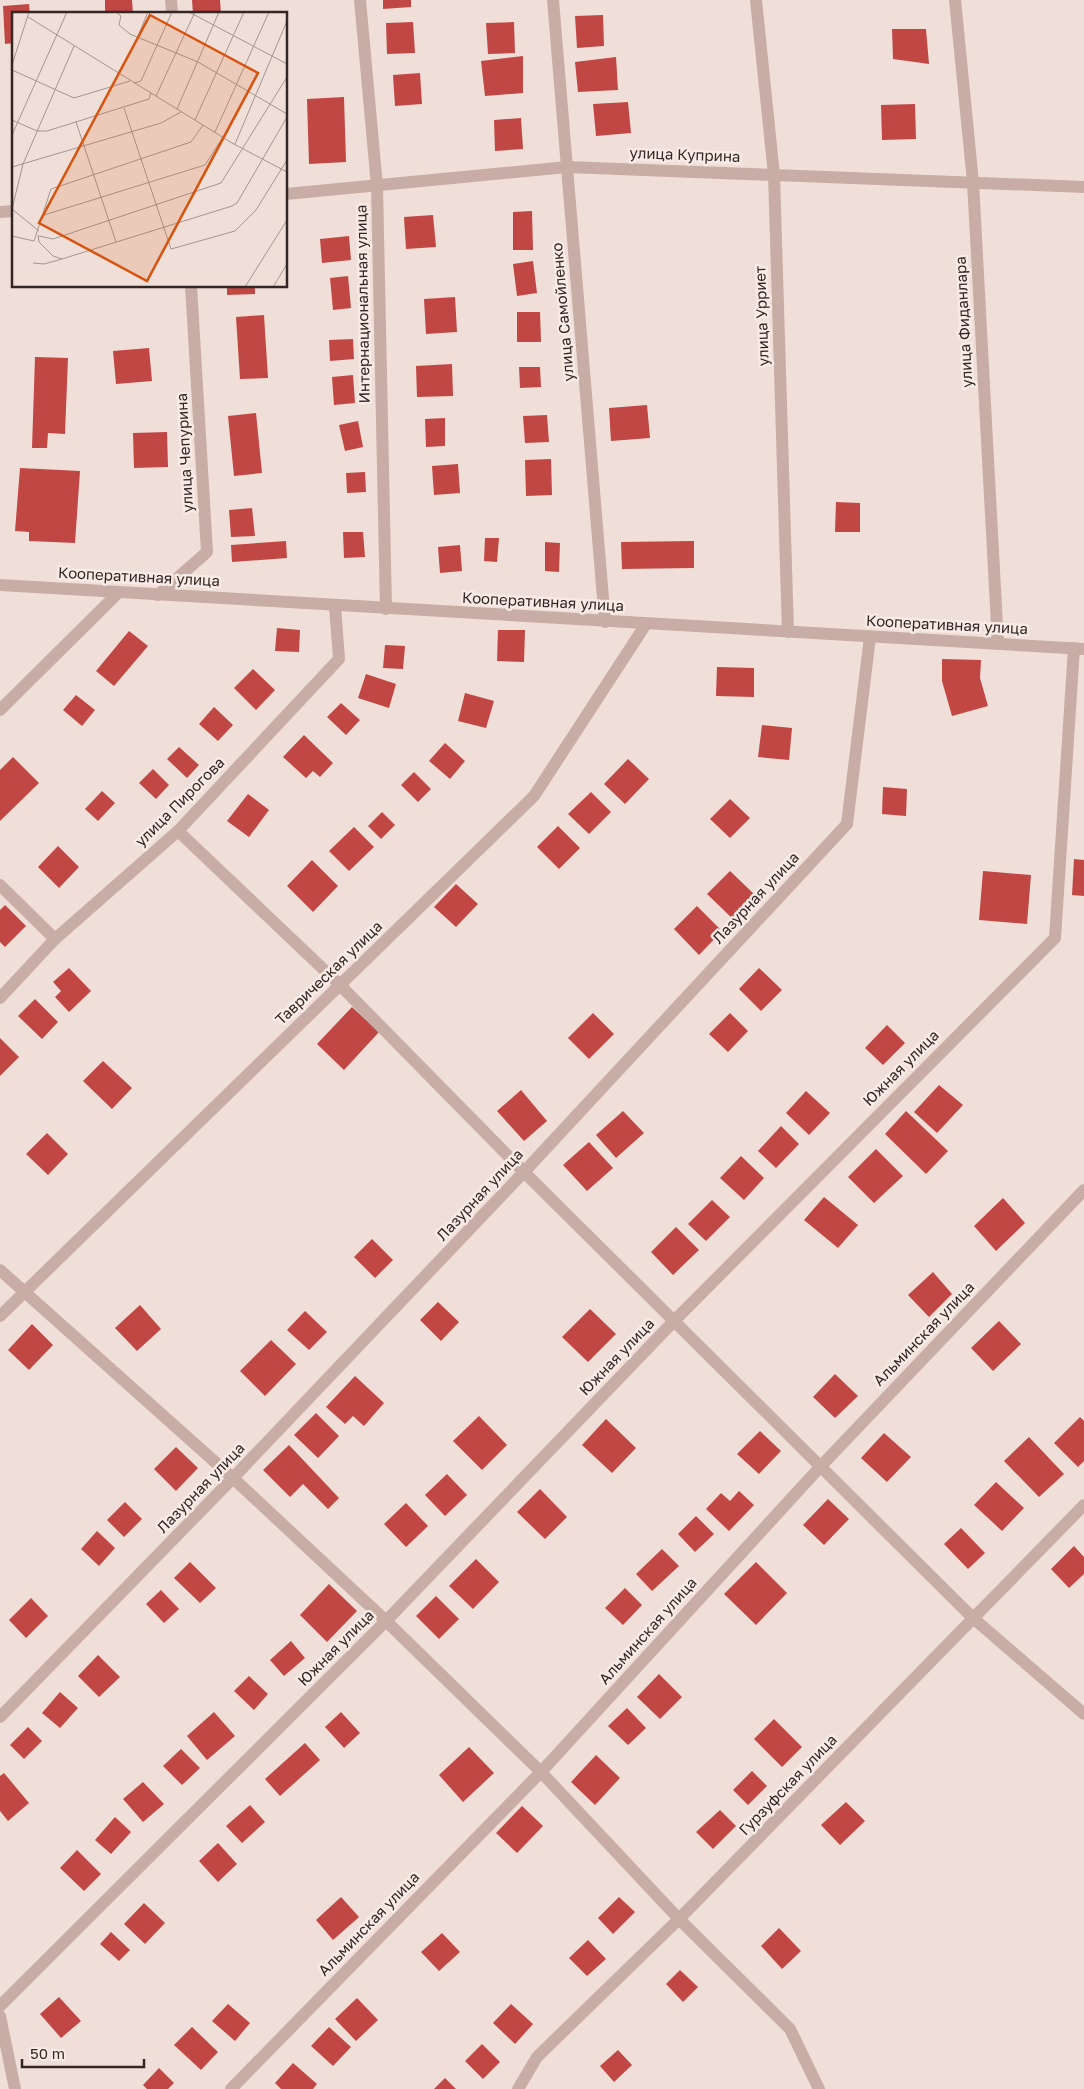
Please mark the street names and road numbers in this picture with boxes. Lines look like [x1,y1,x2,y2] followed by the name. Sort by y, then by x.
[629,143,741,165] street label: улица Куприна
[351,204,373,404] street label: Интернациональная улица
[547,242,577,382] street label: улица Самойленко
[951,256,975,388] street label: улица Фиданлара
[750,265,772,367] street label: улица Урриет
[172,393,196,513] street label: улица Чепурина
[58,563,221,589] street label: Кооперативная улица
[462,588,625,614] street label: Кооперативная улица
[866,611,1029,637] street label: Кооперативная улица
[131,753,228,850] street label: улица Пирогова
[708,848,802,947] street label: Лазурная улица
[271,917,386,1028] street label: Таврическая улица
[859,1026,942,1109] street label: Южная улица
[432,1145,526,1244] street label: Лазурная улица
[869,1278,978,1389] street label: Альминская улица
[575,1314,657,1399] street label: Южная улица
[153,1439,248,1536] street label: Лазурная улица
[595,1573,700,1687] street label: Альминская улица
[294,1606,377,1689] street label: Южная улица
[735,1730,840,1838] street label: Гурзуфская улица
[314,1868,423,1979] street label: Альминская улица

